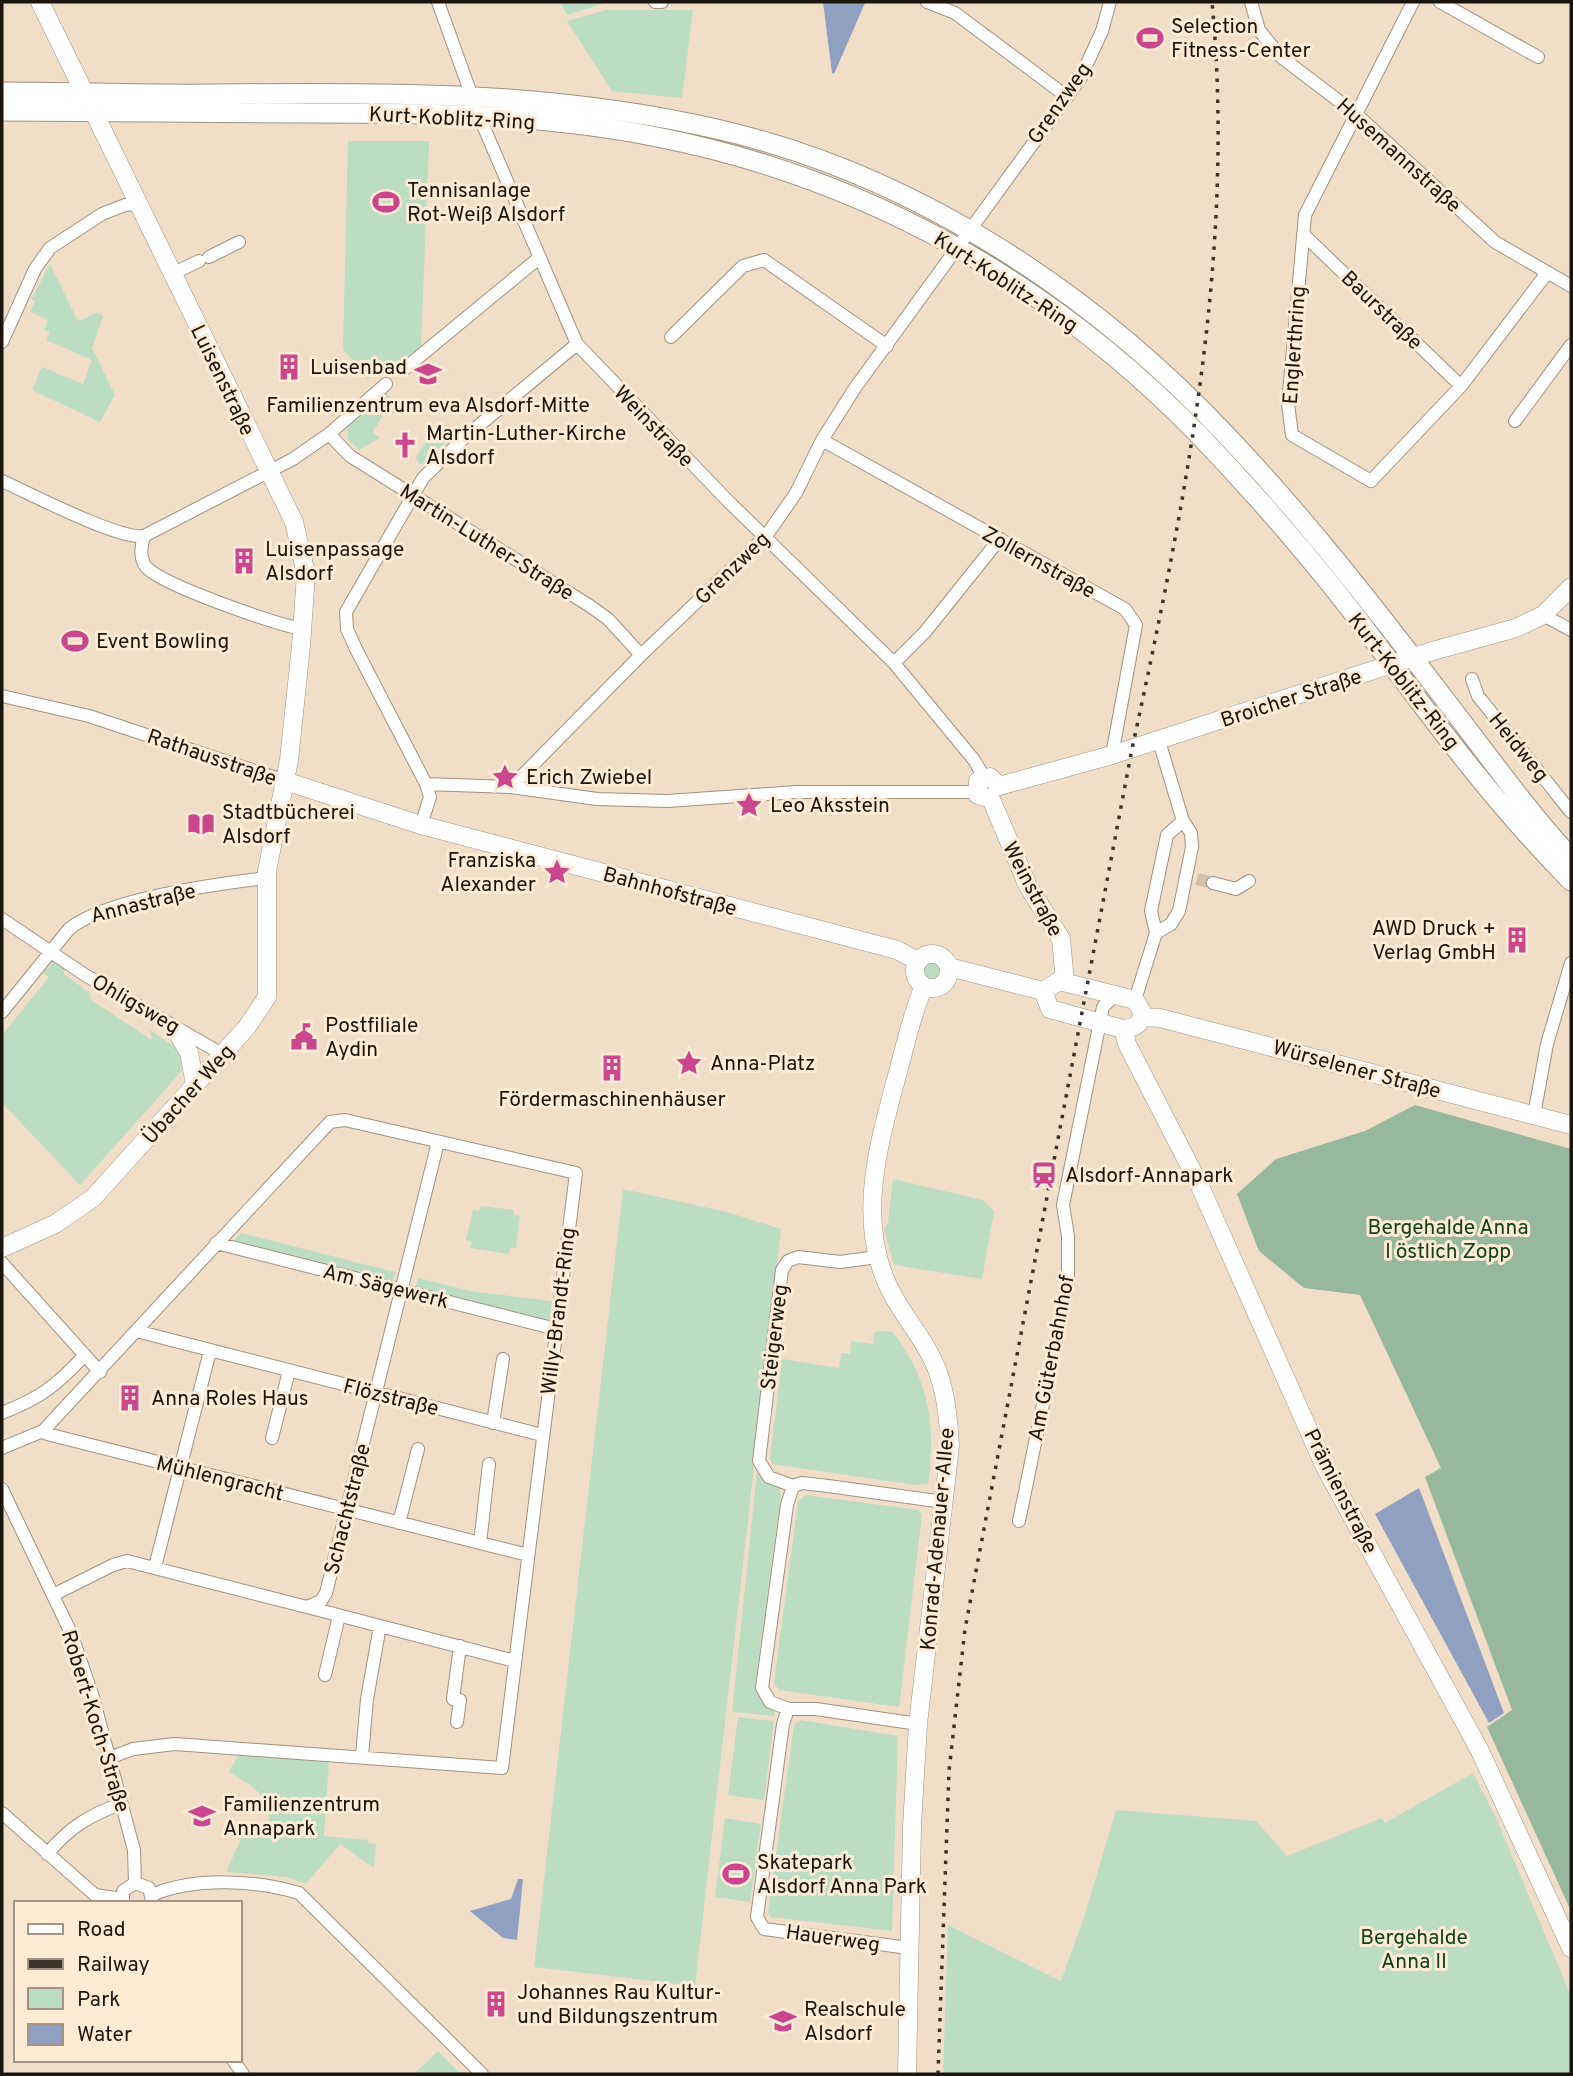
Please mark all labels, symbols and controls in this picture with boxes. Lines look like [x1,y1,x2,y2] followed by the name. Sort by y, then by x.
[1171,14,1311,65] place label: Selection Fitness-Center
[1135,23,1165,53] sports icon: Selection Fitness-Center
[1022,58,1098,150] street label: Grenzweg
[1330,93,1466,219] street label: Husemannstraße
[368,102,536,137] street label: Kurt-Koblitz-Ring
[407,178,565,229] place label: Tennisanlage Rot-Weiß Alsdorf
[371,187,401,217] sports icon: Tennisanlage Rot-Weiß Alsdorf
[928,227,1082,340] street label: Kurt-Koblitz-Ring
[1334,265,1428,357] street label: Baurstraße
[1278,285,1313,405] street label: Englerthring
[183,321,260,441] street label: Luisenstraße
[274,352,304,382] building icon: Luisenbad
[310,355,407,382] place label: Luisenbad
[413,359,443,389] school or university icon: Familienzentrum eva Alsdorf-Mitte
[607,380,699,474] street label: Weinstraße
[266,393,590,420] place label: Familienzentrum eva Alsdorf-Mitte
[426,421,626,472] place label: Martin-Luther-Kirche Alsdorf
[390,430,420,460] church icon: Martin-Luther-Kirche Alsdorf
[394,479,578,608] street label: Martin-Luther-Straße
[977,521,1100,606] street label: Zollernstraße
[690,527,776,611] street label: Grenzweg
[265,537,404,588] place label: Luisenpassage Alsdorf
[229,546,259,576] building icon: Luisenpassage Alsdorf
[1341,608,1465,756] street label: Kurt-Koblitz-Ring
[60,626,90,656] sports icon: Event Bowling
[96,629,229,656] place label: Event Bowling
[1217,664,1365,735] street label: Broicher Straße
[1482,708,1554,788] street label: Heidweg
[143,724,280,793] street label: Rathausstraße
[490,762,520,792] place icon: Erich Zwiebel
[526,765,652,792] place label: Erich Zwiebel
[734,790,764,820] place icon: Leo Aksstein
[770,793,890,820] place label: Leo Aksstein
[222,800,355,851] place label: Stadtbücherei Alsdorf
[186,809,216,839] library icon: Stadtbücherei Alsdorf
[995,837,1068,942] street label: Weinstraße
[440,848,536,899] place label: Franziska Alexander
[542,857,572,887] place icon: Franziska Alexander
[600,862,740,923] street label: Bahnhofstraße
[88,878,199,931] street label: Annastraße
[1372,916,1496,967] place label: AWD Druck + Verlag GmbH
[1502,925,1532,955] building icon: AWD Druck + Verlag GmbH
[86,969,184,1041] street label: Ohligsweg
[325,1013,418,1064] place label: Postfiliale Aydin
[289,1022,319,1052] public building icon: Postfiliale Aydin
[1270,1035,1444,1106] street label: Würselener Straße
[137,1039,241,1151] street label: Übacher Weg
[674,1048,704,1078] place icon: Anna-Platz
[710,1051,815,1078] place label: Anna-Platz
[597,1053,627,1083] building icon: Fördermaschinenhäuser
[498,1087,726,1114] place label: Fördermaschinenhäuser
[1029,1160,1059,1190] station icon: Alsdorf-Annapark
[1065,1163,1234,1190] place label: Alsdorf-Annapark
[1367,1215,1529,1266] park label: Bergehalde Anna I östlich Zopp
[536,1226,583,1396] street label: Willy-Brandt-Ring
[320,1259,451,1316] street label: Am Sägewerk
[1023,1273,1082,1443] street label: Am Güterbahnhof
[756,1283,795,1392] street label: Steigerweg
[340,1374,441,1423] street label: Flözstraße
[115,1383,145,1413] building icon: Anna Roles Haus
[151,1386,309,1413] place label: Anna Roles Haus
[1297,1425,1383,1559] street label: Prämienstraße
[915,1427,962,1652] street label: Konrad-Adenauer-Allee
[319,1441,378,1578] street label: Schachtstraße
[153,1451,286,1508] street label: Mühlengracht
[54,1627,135,1816] street label: Robert-Koch-Straße
[223,1792,380,1843] place label: Familienzentrum Annapark
[187,1801,217,1831] school or university icon: Familienzentrum Annapark
[757,1850,927,1901] place label: Skatepark Alsdorf Anna Park
[721,1859,751,1889] sports icon: Skatepark Alsdorf Anna Park
[14,1901,242,2062] legend
[77,1917,126,1944] text: Road
[784,1920,882,1959] street label: Hauerweg
[1360,1925,1468,1976] park label: Bergehalde Anna II
[77,1952,150,1979] text: Railway
[517,1980,722,2031] place label: Johannes Rau Kultur- und Bildungszentrum
[77,1987,120,2014] text: Park
[481,1989,511,2019] building icon: Johannes Rau Kultur- und Bildungszentrum
[804,1997,906,2048] place label: Realschule Alsdorf
[768,2006,798,2036] school or university icon: Realschule Alsdorf
[77,2022,132,2049] text: Water

